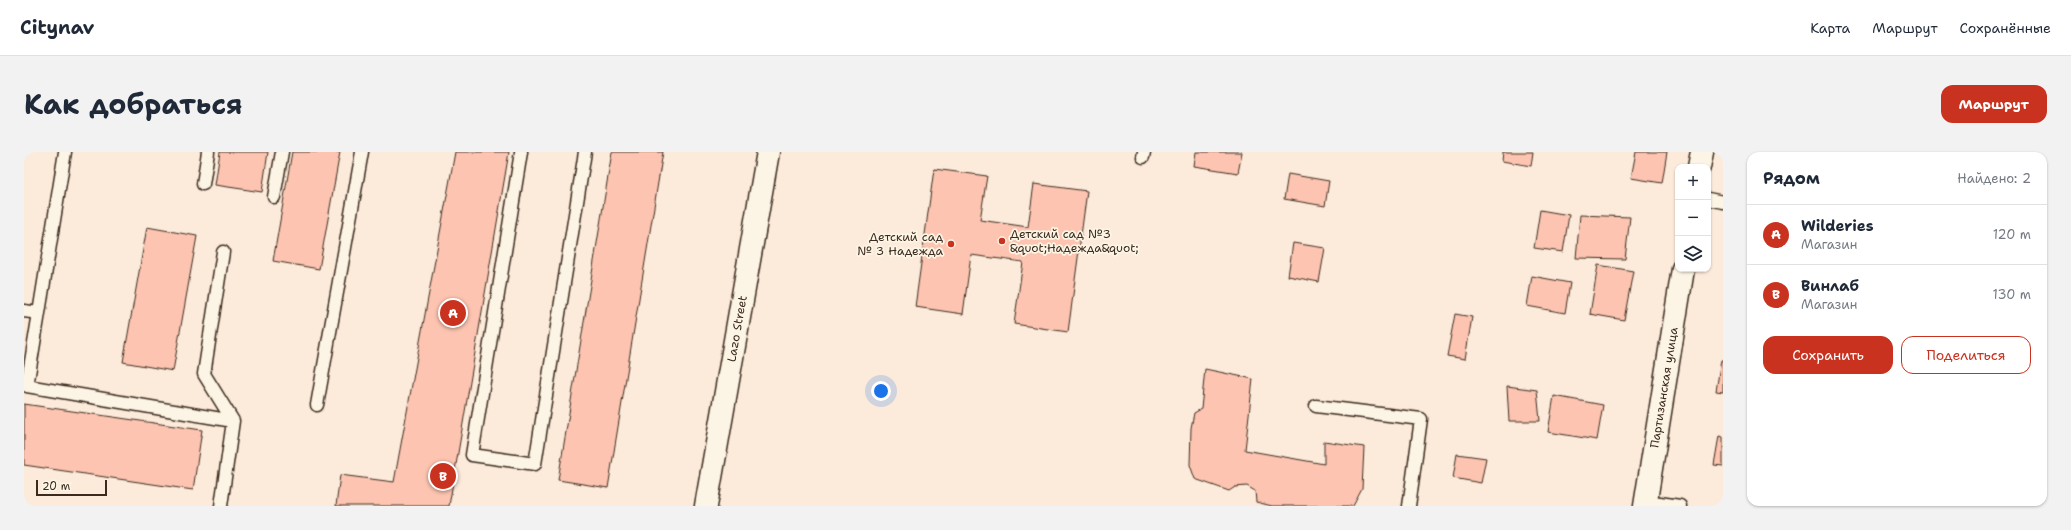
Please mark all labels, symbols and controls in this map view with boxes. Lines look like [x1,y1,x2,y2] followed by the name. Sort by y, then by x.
[20,15,94,40] text: Citynav
[1810,19,1850,37] text: Карта
[1872,19,1938,37] text: Маршрут
[1960,19,2051,37] text: Сохранённые
[24,85,243,123] text: Как добраться
[1941,85,2047,123] button: Маршрут
[1675,164,1711,272] map controls
[1675,164,1711,200] button: +
[1763,167,1820,189] text: Рядом
[1957,170,2031,187] text: Найдено: 2
[1675,200,1711,236] button: −
[1801,216,1874,236] text: Wilderies
[1010,226,1139,256] place label: Детский сад №3 &quot;Надежда&quot;
[1771,226,1781,243] text: A
[1993,226,2031,243] text: 120 m
[857,229,944,259] place label: Детский сад № 3 Надежда
[997,236,1007,246] marker: Детский сад №3 &quot;Надежда&quot;
[1675,236,1711,272] button: layers
[1801,236,1857,253] text: Магазин
[946,239,956,249] marker: Детский сад № 3 Надежда
[1801,276,1859,296] text: Винлаб
[1772,286,1780,303] text: B
[1993,286,2031,303] text: 130 m
[723,294,751,363] street label: Lazo Street
[1801,296,1857,313] text: Магазин
[440,298,466,328] pin: A
[1646,325,1682,449] street label: Партизанская улица
[1763,336,1893,374] button: Сохранить
[1901,336,2031,374] button: Поделиться
[871,381,891,401] your location
[430,461,456,491] pin: B
[36,478,107,497] scale bar
[42,479,70,494] text: 20 m

